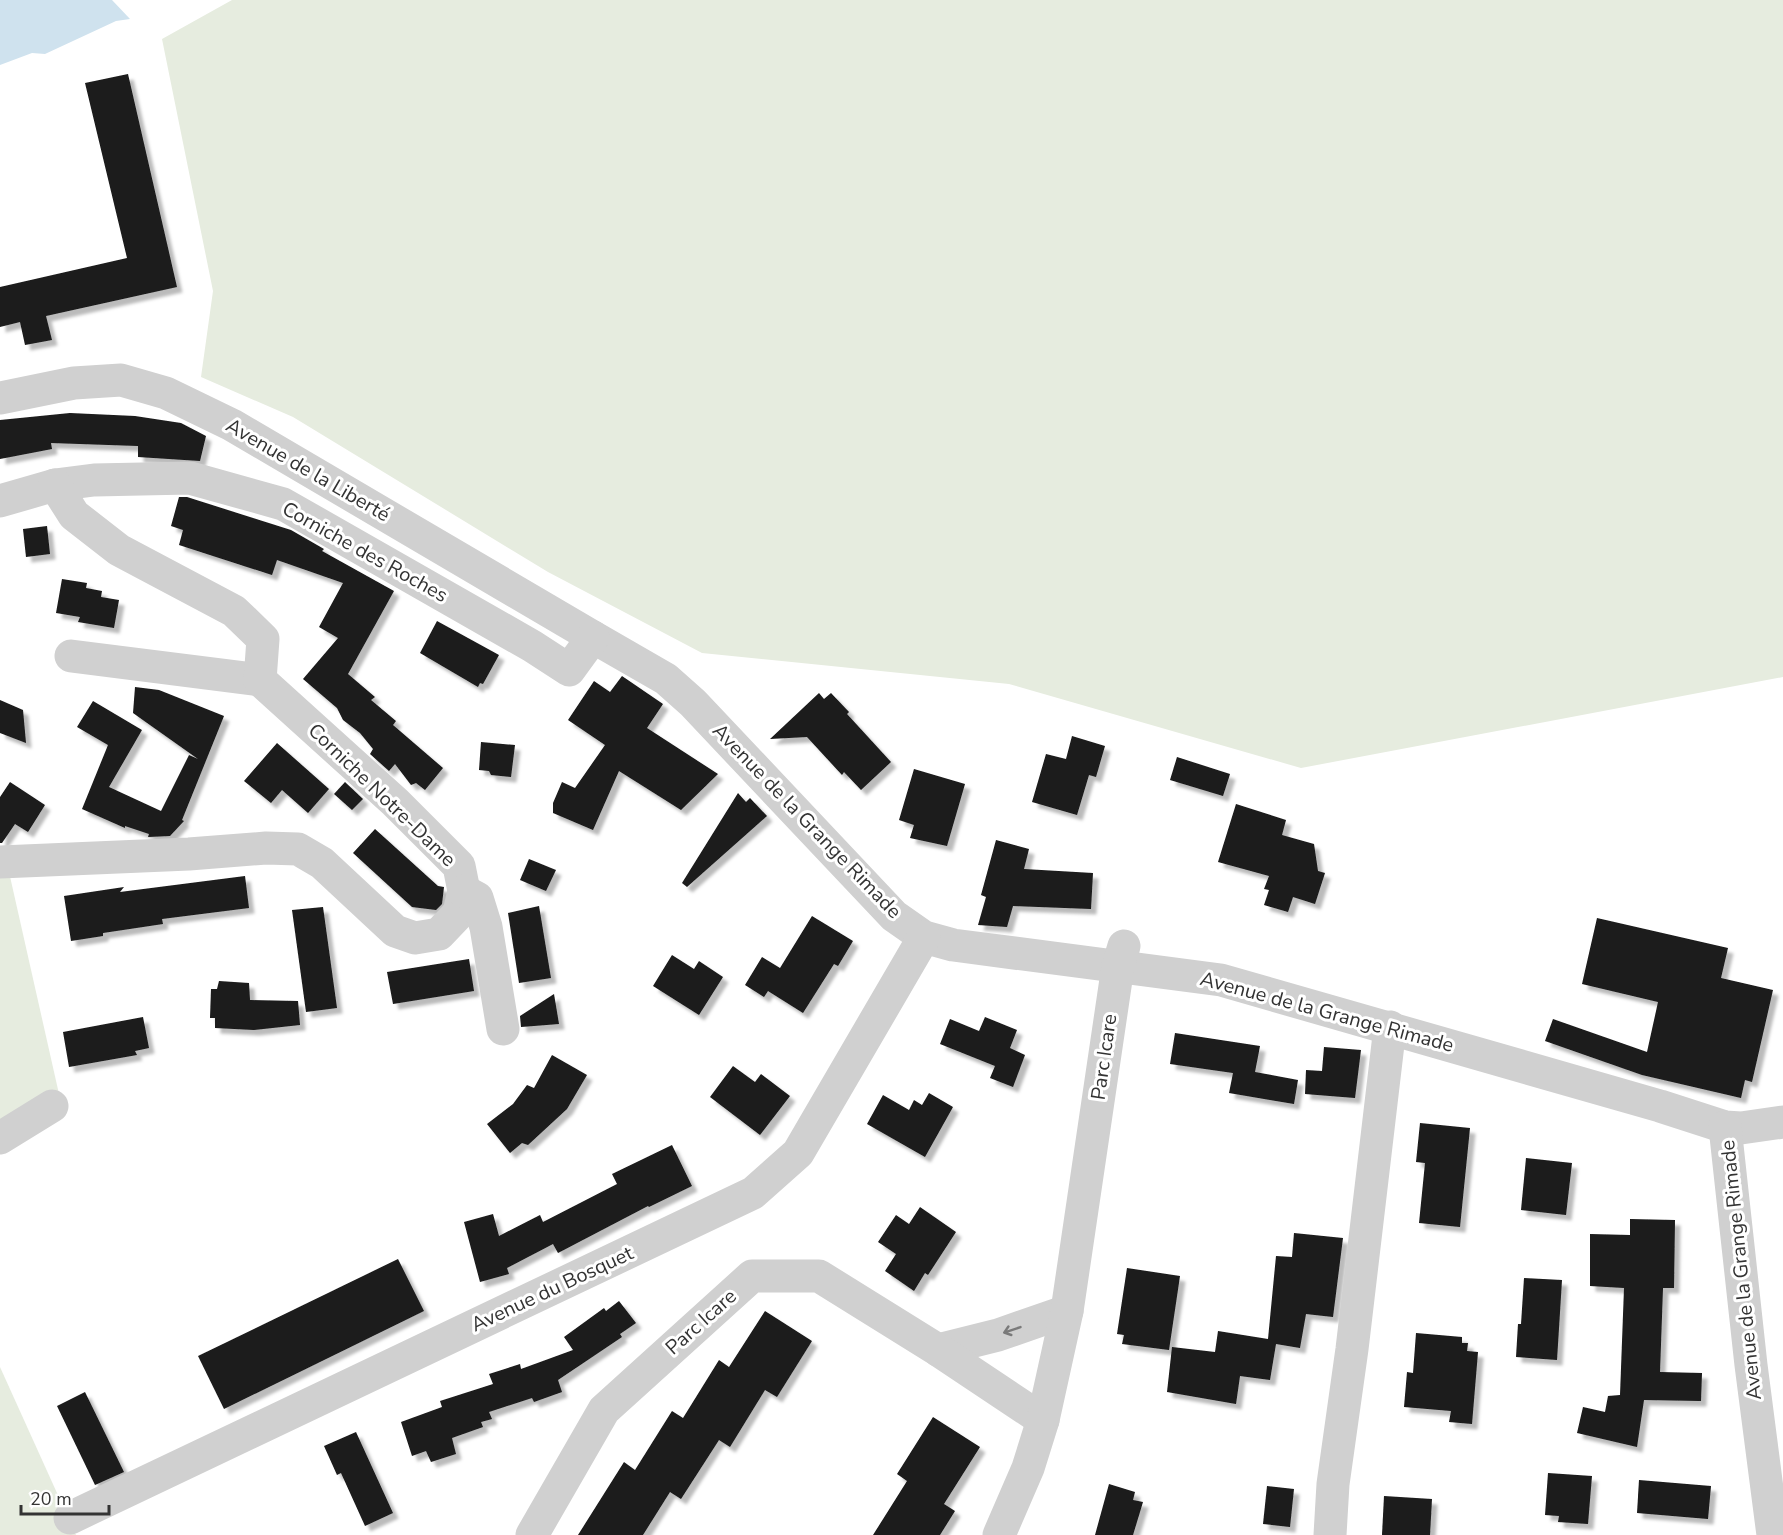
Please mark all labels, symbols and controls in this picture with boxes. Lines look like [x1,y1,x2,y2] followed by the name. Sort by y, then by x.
[221,412,395,528] street label: Avenue de la Liberté
[277,495,453,609] street label: Corniche des Roches
[302,717,462,873] street label: Corniche Notre-Dame
[707,718,907,924] street label: Avenue de la Grange Rimade
[1197,965,1457,1059] street label: Avenue de la Grange Rimade
[1085,1012,1123,1102] street label: Parc Icare
[1714,1139,1768,1401] street label: Avenue de la Grange Rimade
[467,1239,638,1338] street label: Avenue du Bosquet
[660,1283,742,1361] street label: Parc Icare
[1003,1325,1022,1336] one-way arrow
[21,1478,110,1516] scale bar
[30,1487,72,1511] text: 20 m

